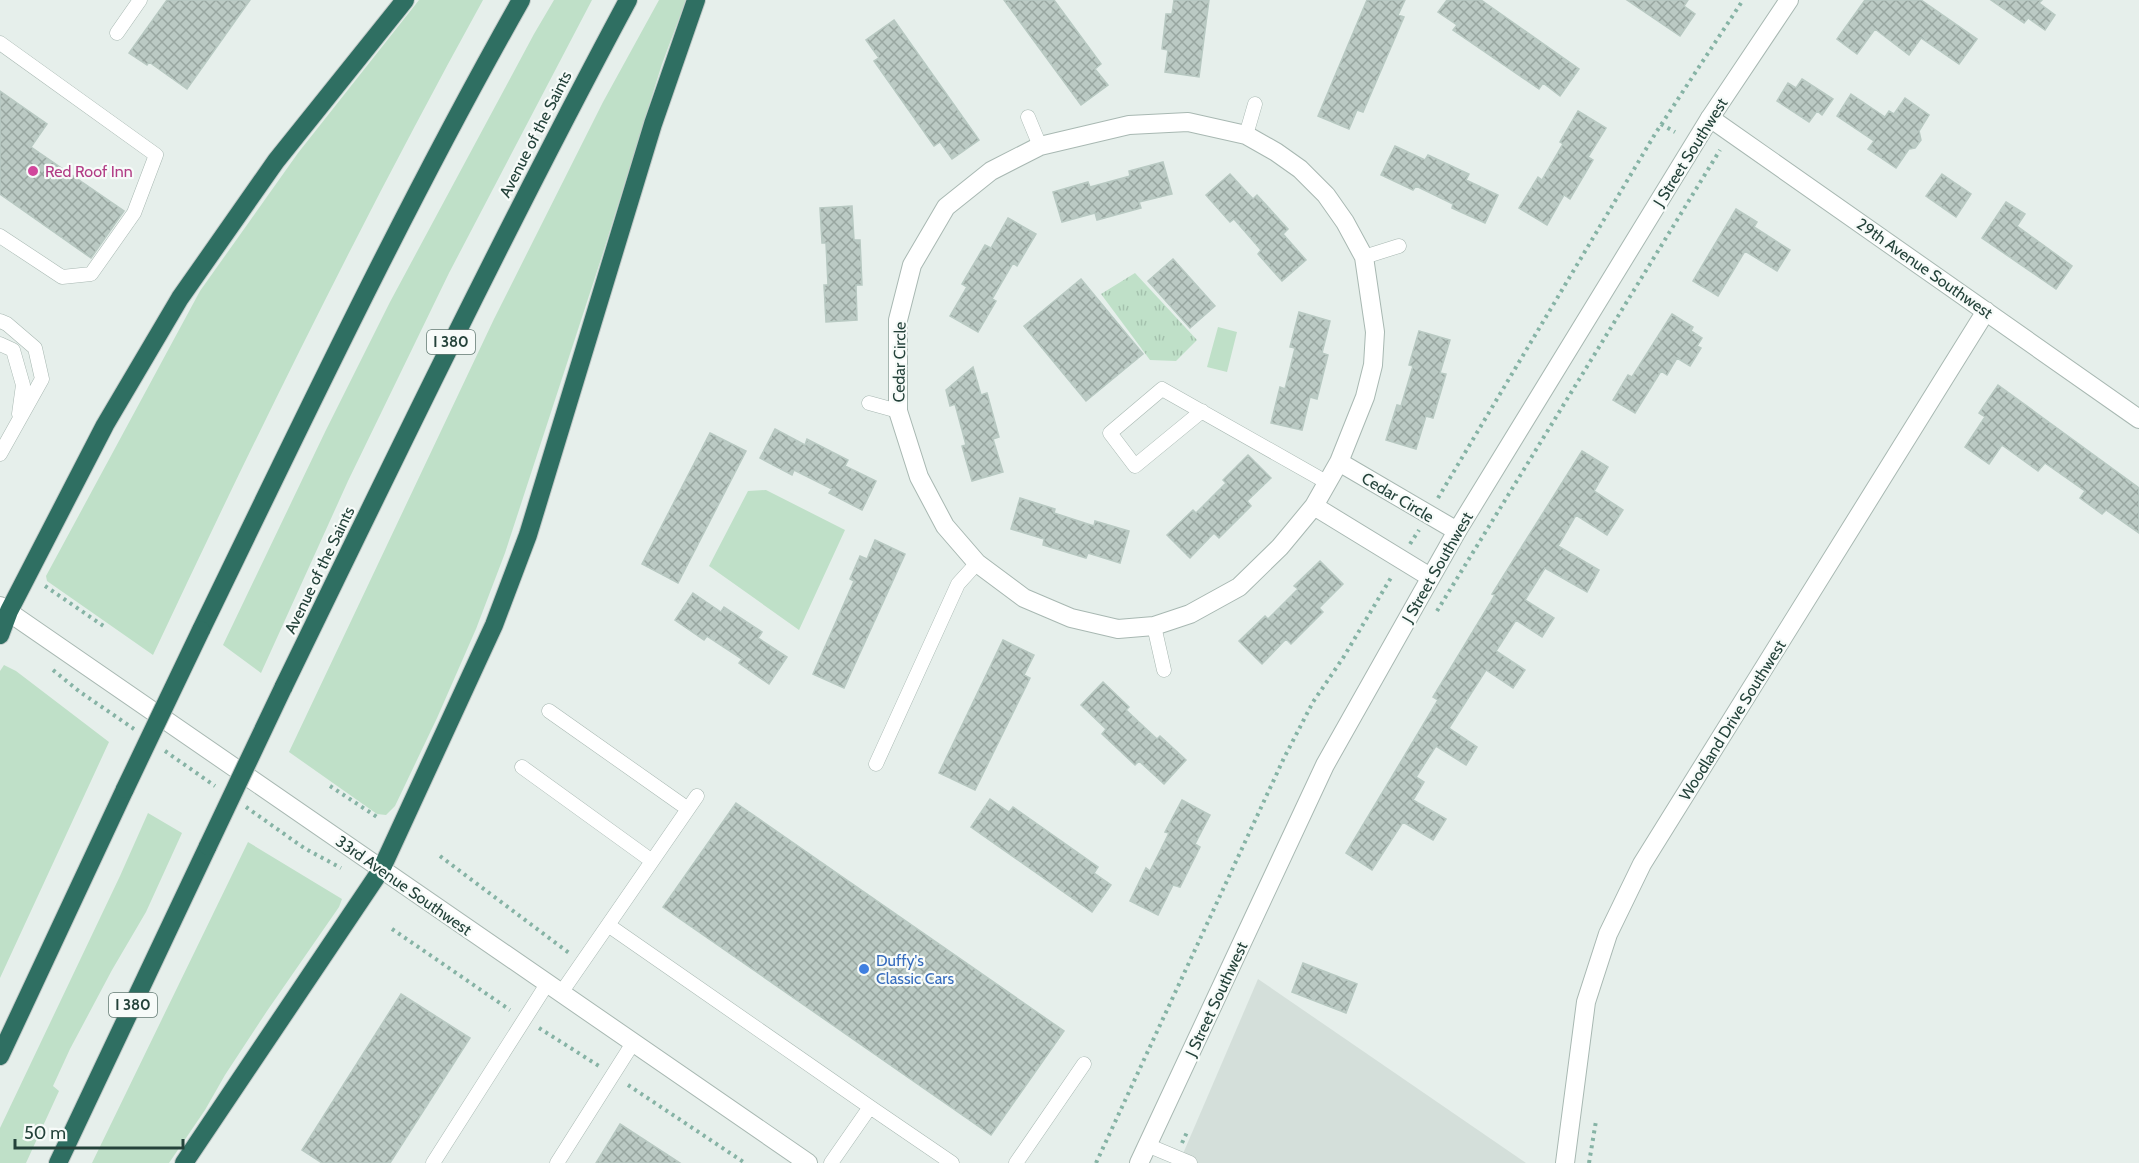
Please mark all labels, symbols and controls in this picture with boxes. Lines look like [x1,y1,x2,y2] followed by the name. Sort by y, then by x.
[495,68,576,200] street label: Avenue of the Saints
[1649,94,1732,211] street label: J Street Southwest
[45,162,133,181] place label: Red Roof Inn
[26,164,40,178] marker: Red Roof Inn
[1853,214,1997,323] street label: 29th Avenue Southwest
[889,321,910,403] street label: Cedar Circle
[427,330,475,354] road number: I 380
[1358,468,1437,526] street label: Cedar Circle
[280,503,359,637] street label: Avenue of the Saints
[1398,508,1477,627] street label: J Street Southwest
[1675,636,1790,804] street label: Woodland Drive Southwest
[332,831,476,940] street label: 33rd Avenue Southwest
[1181,938,1252,1061] street label: J Street Southwest
[876,951,954,988] place label: Duffy's Classic Cars
[857,962,871,976] marker: Duffy's Classic Cars
[109,993,157,1017] road number: I 380
[15,1112,183,1150] scale bar
[24,1122,66,1144] text: 50 m

